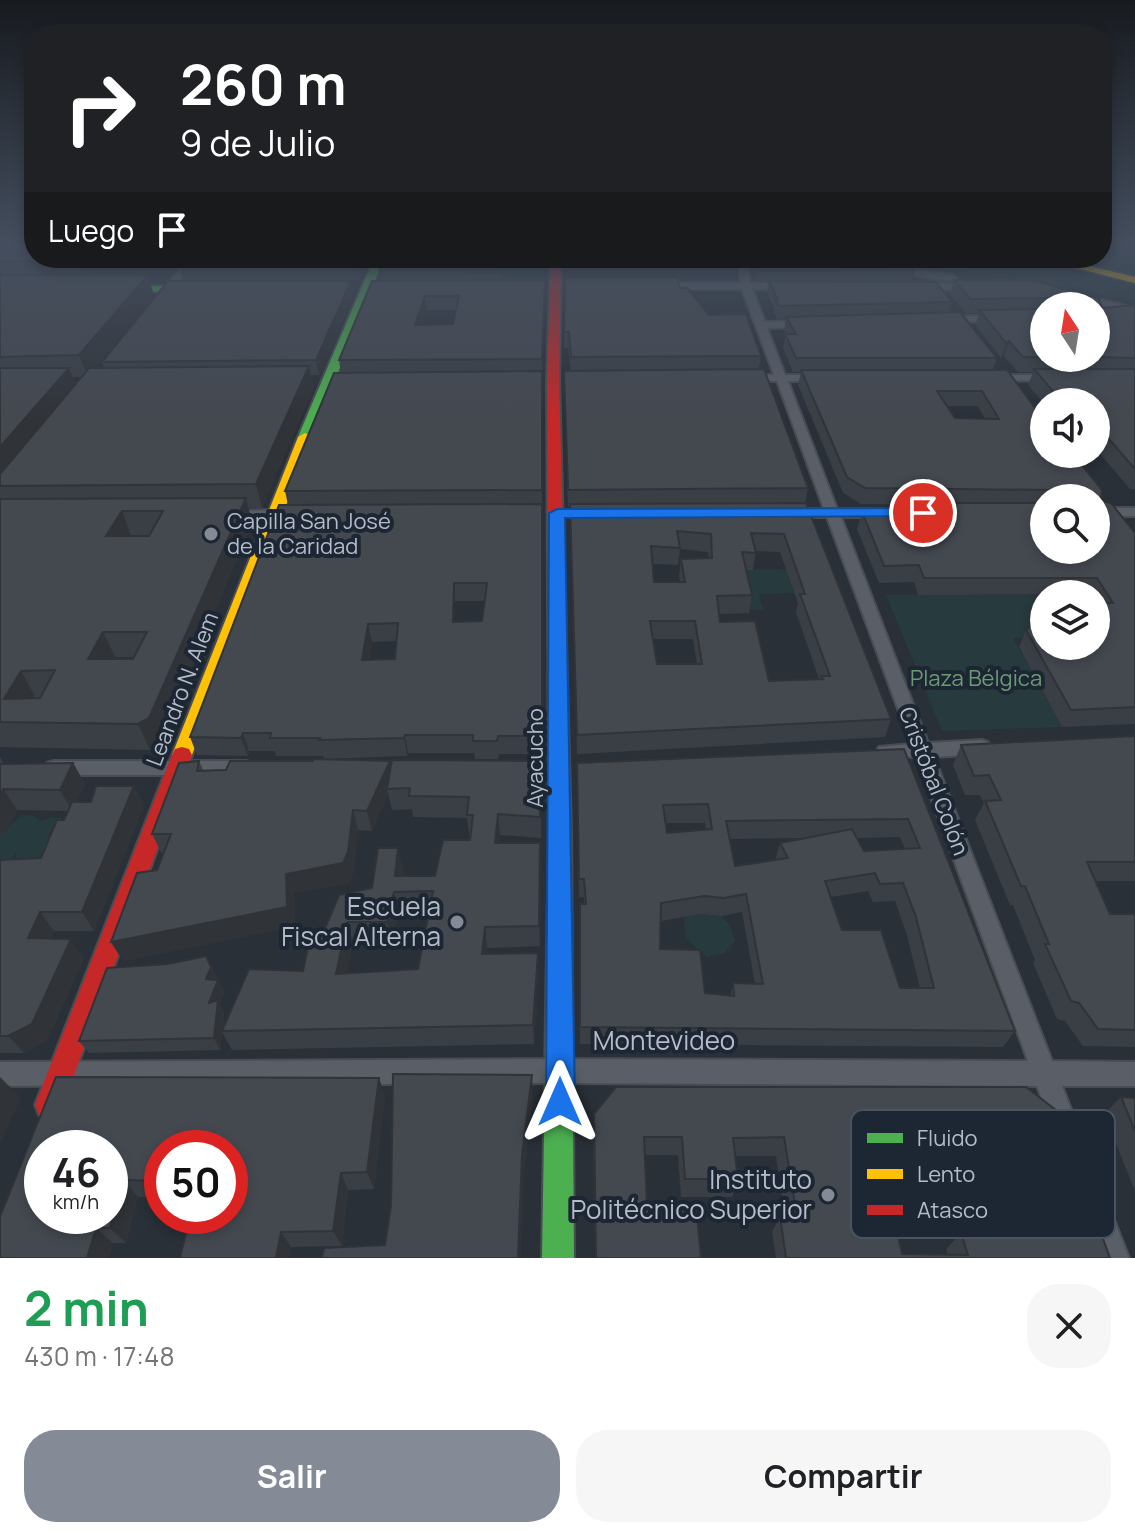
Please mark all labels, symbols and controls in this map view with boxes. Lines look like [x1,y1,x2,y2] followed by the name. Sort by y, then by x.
[180,45,347,122] text: 260 m
[48,56,152,160] icon: right
[180,118,335,167] text: 9 de Julio
[150,208,194,252] icon: arrive
[48,210,134,251] text: Luego
[1030,292,1110,372] north arrow
[1030,292,1110,660] map controls
[1030,388,1110,468] button: sound
[889,479,957,547] pin
[1030,484,1110,564] button: search
[901,491,945,535] icon: arrive
[227,506,391,561] place label: Capilla San José de la Caridad
[202,525,220,543] marker: Capilla San José de la Caridad
[1030,580,1110,660] button: layers
[139,608,225,770] street label: Leandro N. Alem
[910,663,1042,693] park label: Plaza Bélgica
[892,703,976,859] street label: Cristóbal Colón
[520,708,550,808] street label: Ayacucho
[281,888,441,954] place label: Escuela Fiscal Alterna
[448,913,466,931] marker: Escuela Fiscal Alterna
[593,1022,735,1058] street label: Montevideo
[518,1060,602,1144] position arrow
[851,1110,1115,1238] legend
[917,1123,977,1153] text: Fluido
[144,1130,248,1234] speed limit sign: 50
[51,1144,101,1199] text: 46
[917,1159,975,1189] text: Lento
[571,1161,812,1227] place label: Instituto Politécnico Superior
[819,1186,837,1204] marker: Instituto Politécnico Superior
[53,1188,99,1215] text: km/h
[917,1195,988,1225] text: Atasco
[24,1275,149,1340] text: 2 min
[1027,1284,1111,1368] button: close
[24,1338,175,1374] text: 430 m · 17:48
[24,1430,560,1522] button: Salir
[576,1430,1111,1522] button: Compartir

